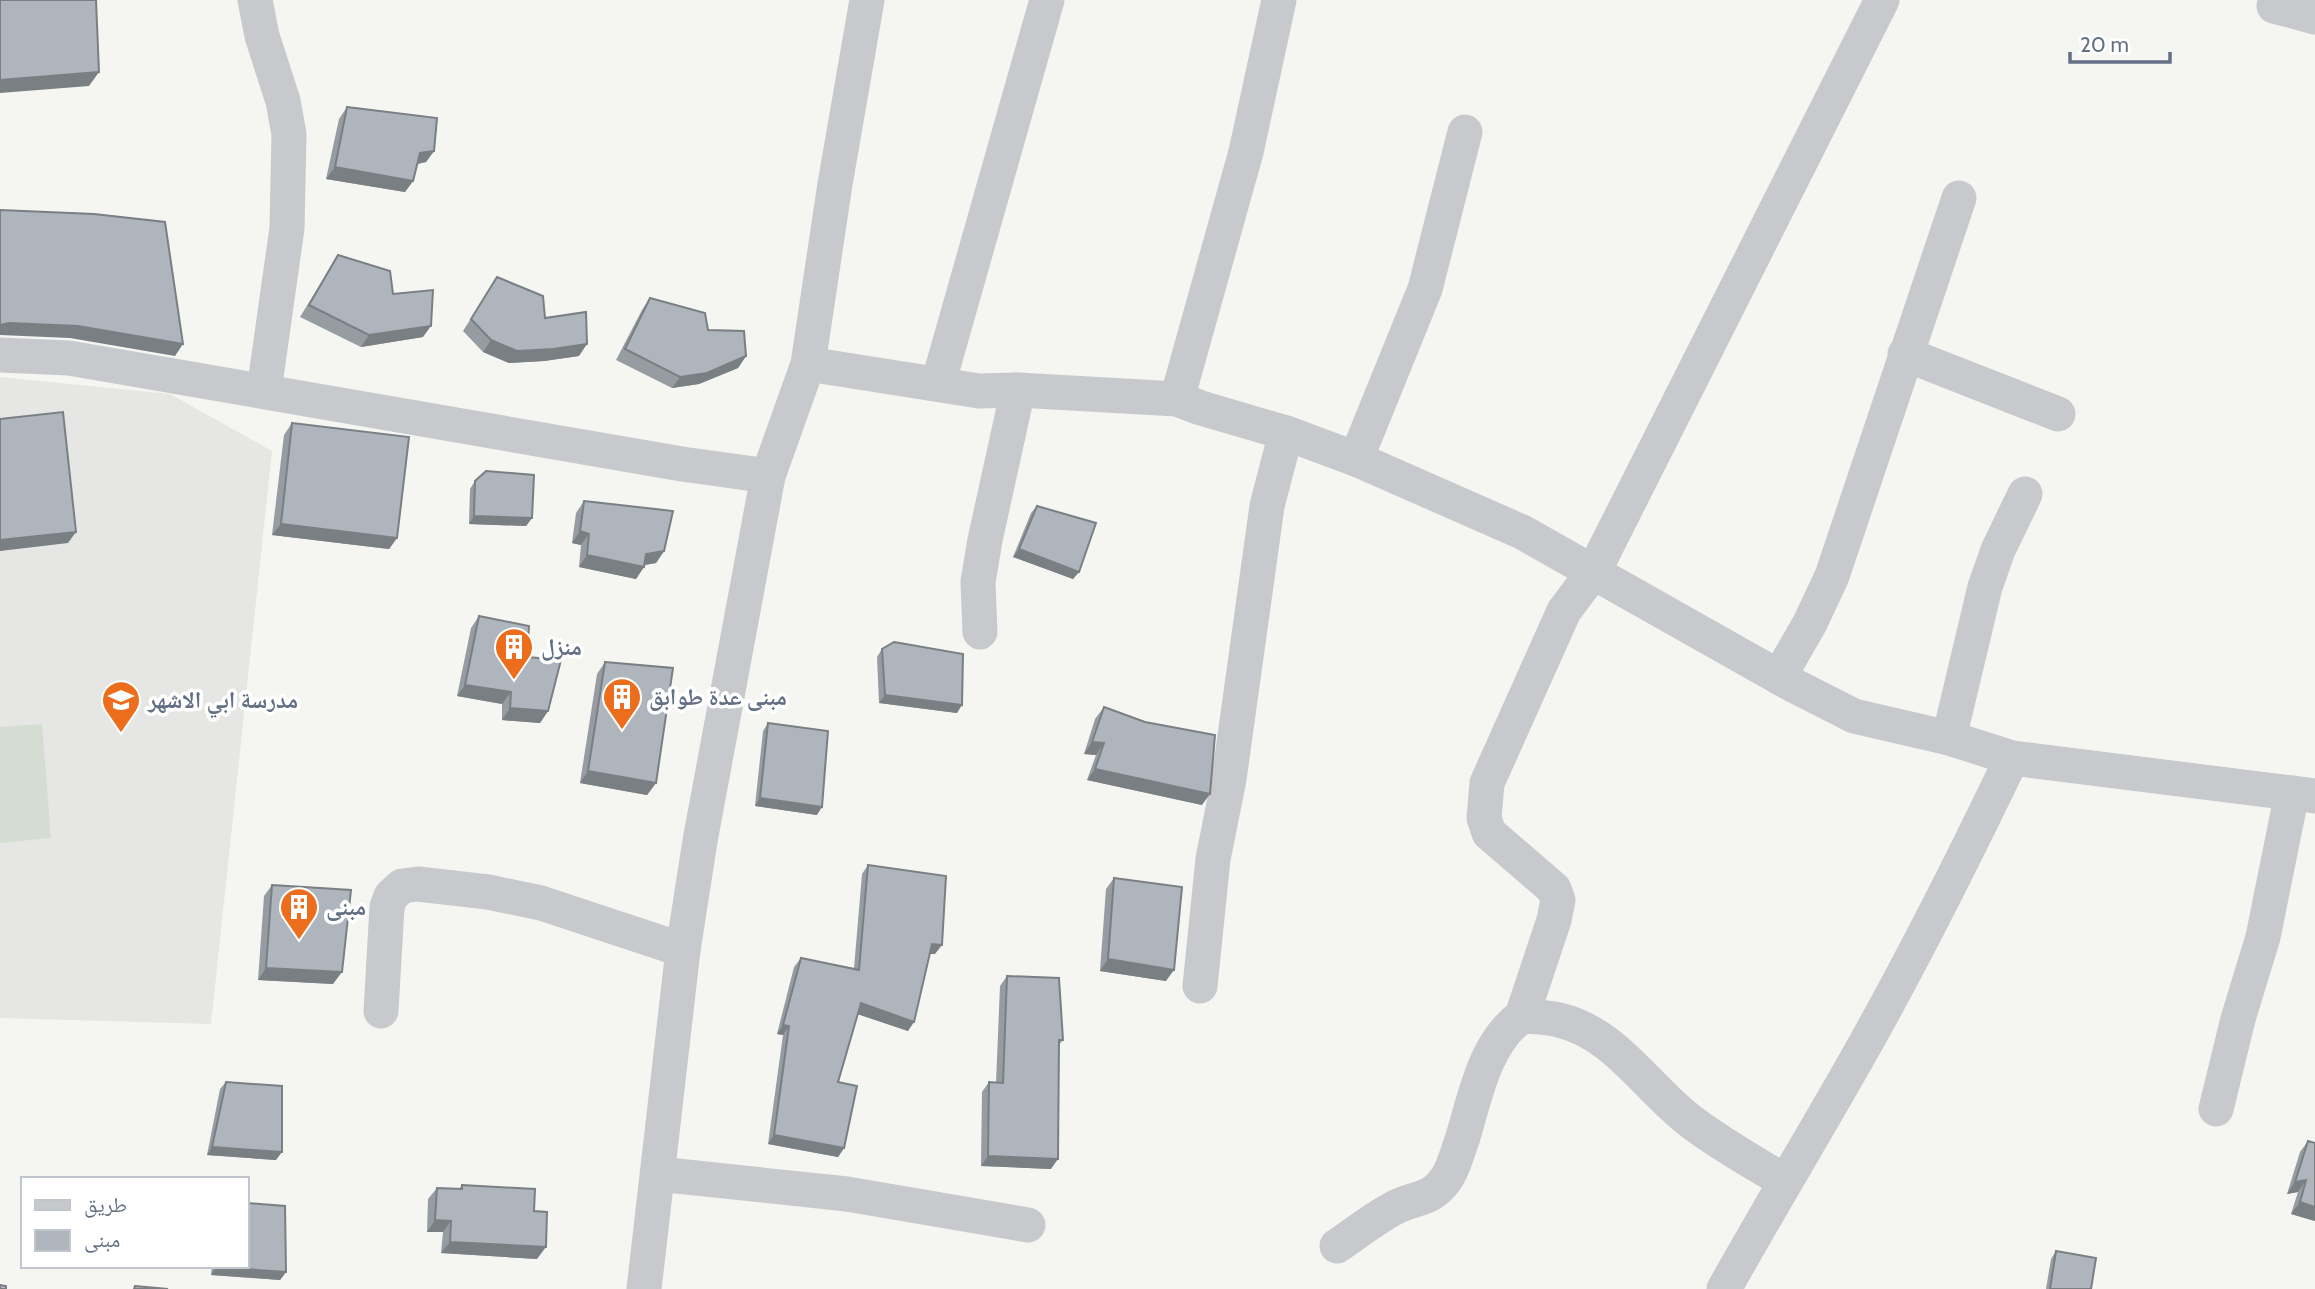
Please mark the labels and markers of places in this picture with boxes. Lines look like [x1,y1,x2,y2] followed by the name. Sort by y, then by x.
[493,626,535,681] building icon: منزل
[541,633,582,661] place label: منزل
[601,676,643,731] building icon: مبنى عدة طوابق
[100,679,142,734] school or university icon: مدرسة ابي الاشهر
[649,683,787,711] place label: مبنى عدة طوابق
[147,686,298,719] place label: مدرسة ابي الاشهر
[278,886,320,941] building icon: مبنى
[326,893,366,921] place label: مبنى

